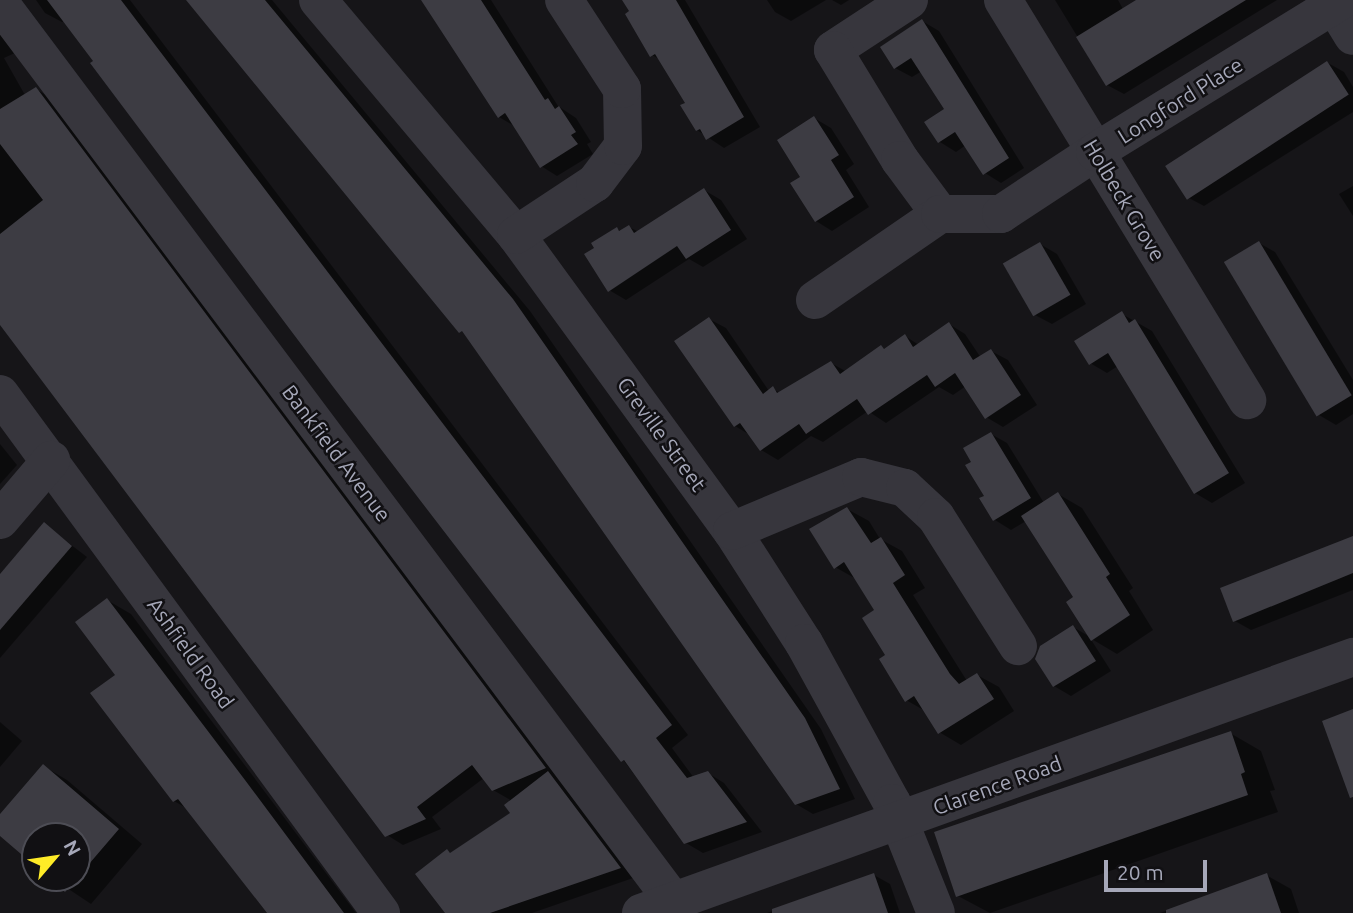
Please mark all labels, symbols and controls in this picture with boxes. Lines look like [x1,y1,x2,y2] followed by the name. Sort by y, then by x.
[1113,52,1247,148] street label: Longford Place
[1079,135,1171,265] street label: Holbeck Grove
[612,372,712,496] street label: Greville Street
[277,380,397,526] street label: Bankfield Avenue
[142,593,240,713] street label: Ashfield Road
[929,750,1065,820] street label: Clarence Road
[21,822,91,892] north arrow
[60,836,86,859] text: N
[1108,846,1211,890] scale bar
[1117,860,1164,884] text: 20 m

